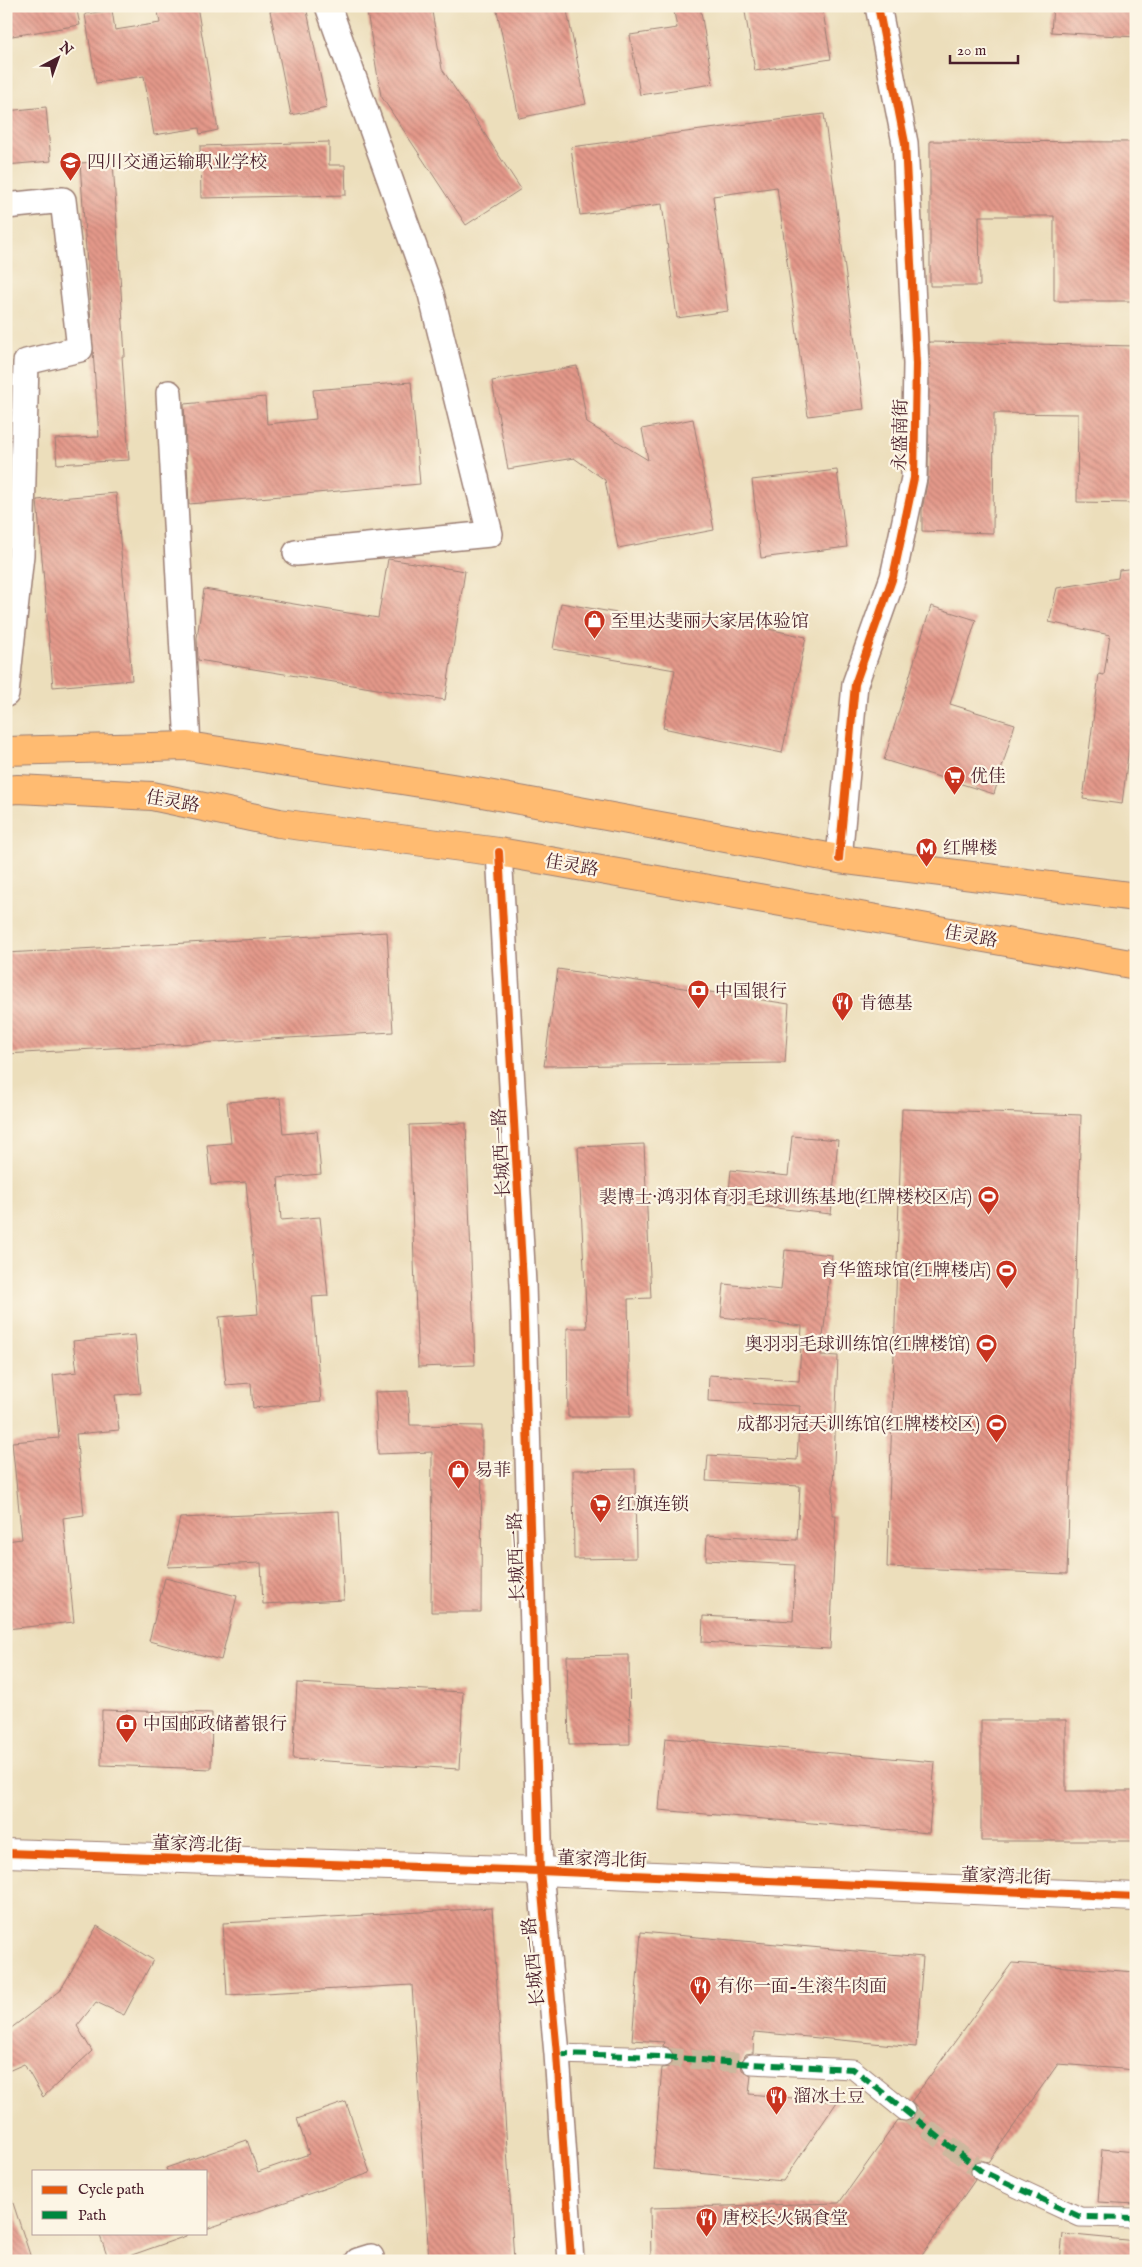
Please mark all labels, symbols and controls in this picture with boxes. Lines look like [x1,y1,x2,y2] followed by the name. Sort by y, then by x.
[32,32,82,82] north arrow
[950,32,1017,64] scale bar
[55,38,76,60] text: N
[957,41,987,60] text: 20 m
[59,150,83,181] school or university icon: 四川交通运输职业学校
[87,152,267,175] place label: 四川交通运输职业学校
[889,399,914,471] street label: 永盛南街
[583,609,607,640] shop icon: 至里达斐丽大家居体验馆
[611,611,809,634] place label: 至里达斐丽大家居体验馆
[942,764,966,795] supermarket icon: 优佳
[970,766,1006,789] place label: 优佳
[144,786,201,818] street label: 佳灵路
[915,836,939,867] metro station icon: 红牌楼
[943,838,997,861] place label: 红牌楼
[543,850,600,882] street label: 佳灵路
[942,921,999,953] street label: 佳灵路
[687,979,711,1010] bank icon: 中国银行
[715,981,787,1004] place label: 中国银行
[831,991,855,1022] restaurant icon: 肯德基
[859,993,913,1016] place label: 肯德基
[489,1107,516,1198] street label: 长城西一路
[976,1185,1000,1216] sports icon: 裴博士·鸿羽体育羽毛球训练基地(红牌楼校区店)
[599,1187,972,1210] place label: 裴博士·鸿羽体育羽毛球训练基地(红牌楼校区店)
[995,1258,1019,1289] sports icon: 育华篮球馆(红牌楼店)
[820,1260,991,1283] place label: 育华篮球馆(红牌楼店)
[974,1332,998,1363] sports icon: 奥羽羽毛球训练馆(红牌楼馆)
[745,1334,970,1357] place label: 奥羽羽毛球训练馆(红牌楼馆)
[984,1412,1008,1443] sports icon: 成都羽冠天训练馆(红牌楼校区)
[737,1414,980,1437] place label: 成都羽冠天训练馆(红牌楼校区)
[447,1458,471,1489] shop icon: 易菲
[475,1460,511,1483] place label: 易菲
[589,1492,613,1523] supermarket icon: 红旗连锁
[617,1494,689,1517] place label: 红旗连锁
[504,1512,531,1602] street label: 长城西一路
[115,1712,139,1743] bank icon: 中国邮政储蓄银行
[143,1714,287,1737] place label: 中国邮政储蓄银行
[152,1832,242,1859] street label: 董家湾北街
[557,1847,647,1874] street label: 董家湾北街
[961,1864,1051,1891] street label: 董家湾北街
[518,1916,551,2008] street label: 长城西一路
[689,1974,713,2005] restaurant icon: 有你一面-生滚牛肉面
[717,1976,887,1999] place label: 有你一面-生滚牛肉面
[765,2084,789,2115] restaurant icon: 溜冰土豆
[793,2086,865,2109] place label: 溜冰土豆
[32,2170,208,2234] legend
[78,2180,144,2199] text: Cycle path
[78,2206,106,2225] text: Path
[694,2206,718,2237] restaurant icon: 唐校长火锅食堂
[722,2208,848,2231] place label: 唐校长火锅食堂

